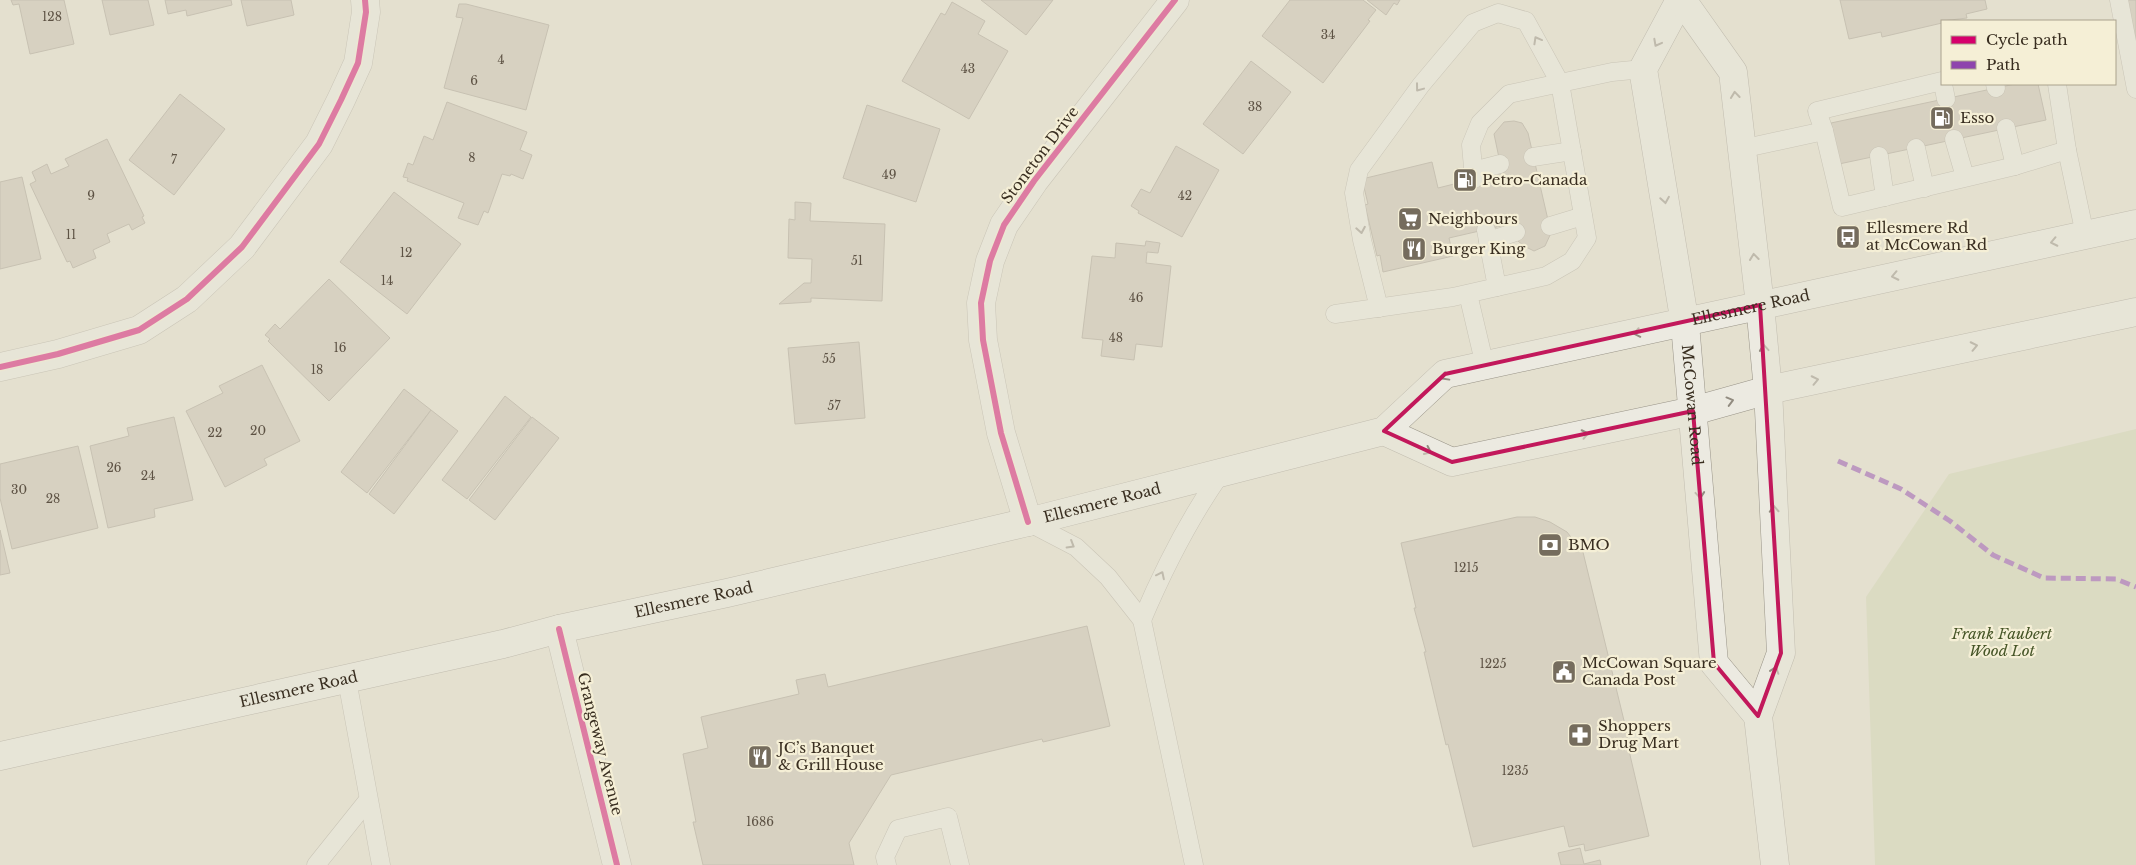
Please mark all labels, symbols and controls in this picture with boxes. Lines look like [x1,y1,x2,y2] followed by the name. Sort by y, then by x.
[42,9,62,24] house number: 128
[1941,20,2116,85] legend
[1321,27,1335,42] house number: 34
[1986,30,2068,49] text: Cycle path
[1533,37,1543,46] one-way arrow
[1653,38,1663,47] one-way arrow
[497,52,505,67] house number: 4
[1986,55,2020,74] text: Path
[961,61,975,76] house number: 43
[470,73,478,88] house number: 6
[1417,82,1425,91] one-way arrow
[1730,91,1741,99] one-way arrow
[1248,99,1262,114] house number: 38
[997,102,1082,207] street label: Stoneton Drive
[1929,105,1955,131] fuel station icon: Esso
[1960,108,1995,127] place label: Esso
[468,150,476,165] house number: 8
[171,152,178,167] house number: 7
[882,167,896,182] house number: 49
[1452,167,1478,193] fuel station icon: Petro-Canada
[1482,170,1588,189] place label: Petro-Canada
[87,188,95,203] house number: 9
[1178,188,1192,203] house number: 42
[1659,196,1669,205] one-way arrow
[1397,206,1423,232] supermarket icon: Neighbours
[1428,209,1518,228] place label: Neighbours
[1866,218,1987,254] place label: Ellesmere Rd at McCowan Rd
[1835,224,1861,250] bus stop icon: Ellesmere Rd at McCowan Rd
[1355,225,1365,234] one-way arrow
[66,227,76,242] house number: 11
[1401,236,1427,262] restaurant icon: Burger King
[2050,236,2059,247] one-way arrow
[1432,239,1526,258] place label: Burger King
[400,245,412,260] house number: 12
[851,253,863,268] house number: 51
[1749,253,1760,261] one-way arrow
[1891,270,1900,281] one-way arrow
[381,273,393,288] house number: 14
[1689,285,1811,329] street label: Ellesmere Road
[1129,290,1144,305] house number: 46
[1633,327,1641,338] one-way arrow
[1109,330,1123,345] house number: 48
[333,340,347,355] house number: 16
[1970,341,1979,352] one-way arrow
[1678,344,1707,466] street label: McCowan Road
[1759,344,1770,352] one-way arrow
[822,351,836,366] house number: 55
[311,362,323,377] house number: 18
[1441,371,1450,381] one-way arrow
[1811,375,1820,386] one-way arrow
[1726,396,1734,406] one-way arrow
[828,398,841,413] house number: 57
[250,423,266,438] house number: 20
[208,425,222,440] house number: 22
[1581,430,1590,440] one-way arrow
[1423,445,1432,455] one-way arrow
[106,460,122,475] house number: 26
[141,468,155,483] house number: 24
[1041,478,1163,527] street label: Ellesmere Road
[11,482,27,497] house number: 30
[46,491,60,506] house number: 28
[1694,491,1705,499] one-way arrow
[1768,504,1779,512] one-way arrow
[1537,532,1563,558] bank icon: BMO
[1568,535,1610,554] place label: BMO
[1066,539,1075,549] one-way arrow
[1454,560,1479,575] house number: 1215
[1155,572,1165,581] one-way arrow
[633,577,755,622] street label: Ellesmere Road
[1951,624,2053,660] park label: Frank Faubert Wood Lot
[1582,653,1717,689] place label: McCowan Square Canada Post
[1480,656,1507,671] house number: 1225
[1551,659,1577,685] public building icon: McCowan Square Canada Post
[1769,666,1779,675] one-way arrow
[238,667,360,711] street label: Ellesmere Road
[574,670,627,817] street label: Grangeway Avenue
[1598,716,1679,752] place label: Shoppers Drug Mart
[1567,722,1593,748] pharmacy icon: Shoppers Drug Mart
[776,738,884,774] place label: JC’s Banquet & Grill House
[747,744,773,770] restaurant icon: JC’s Banquet & Grill House
[1502,763,1529,778] house number: 1235
[746,814,774,829] house number: 1686

